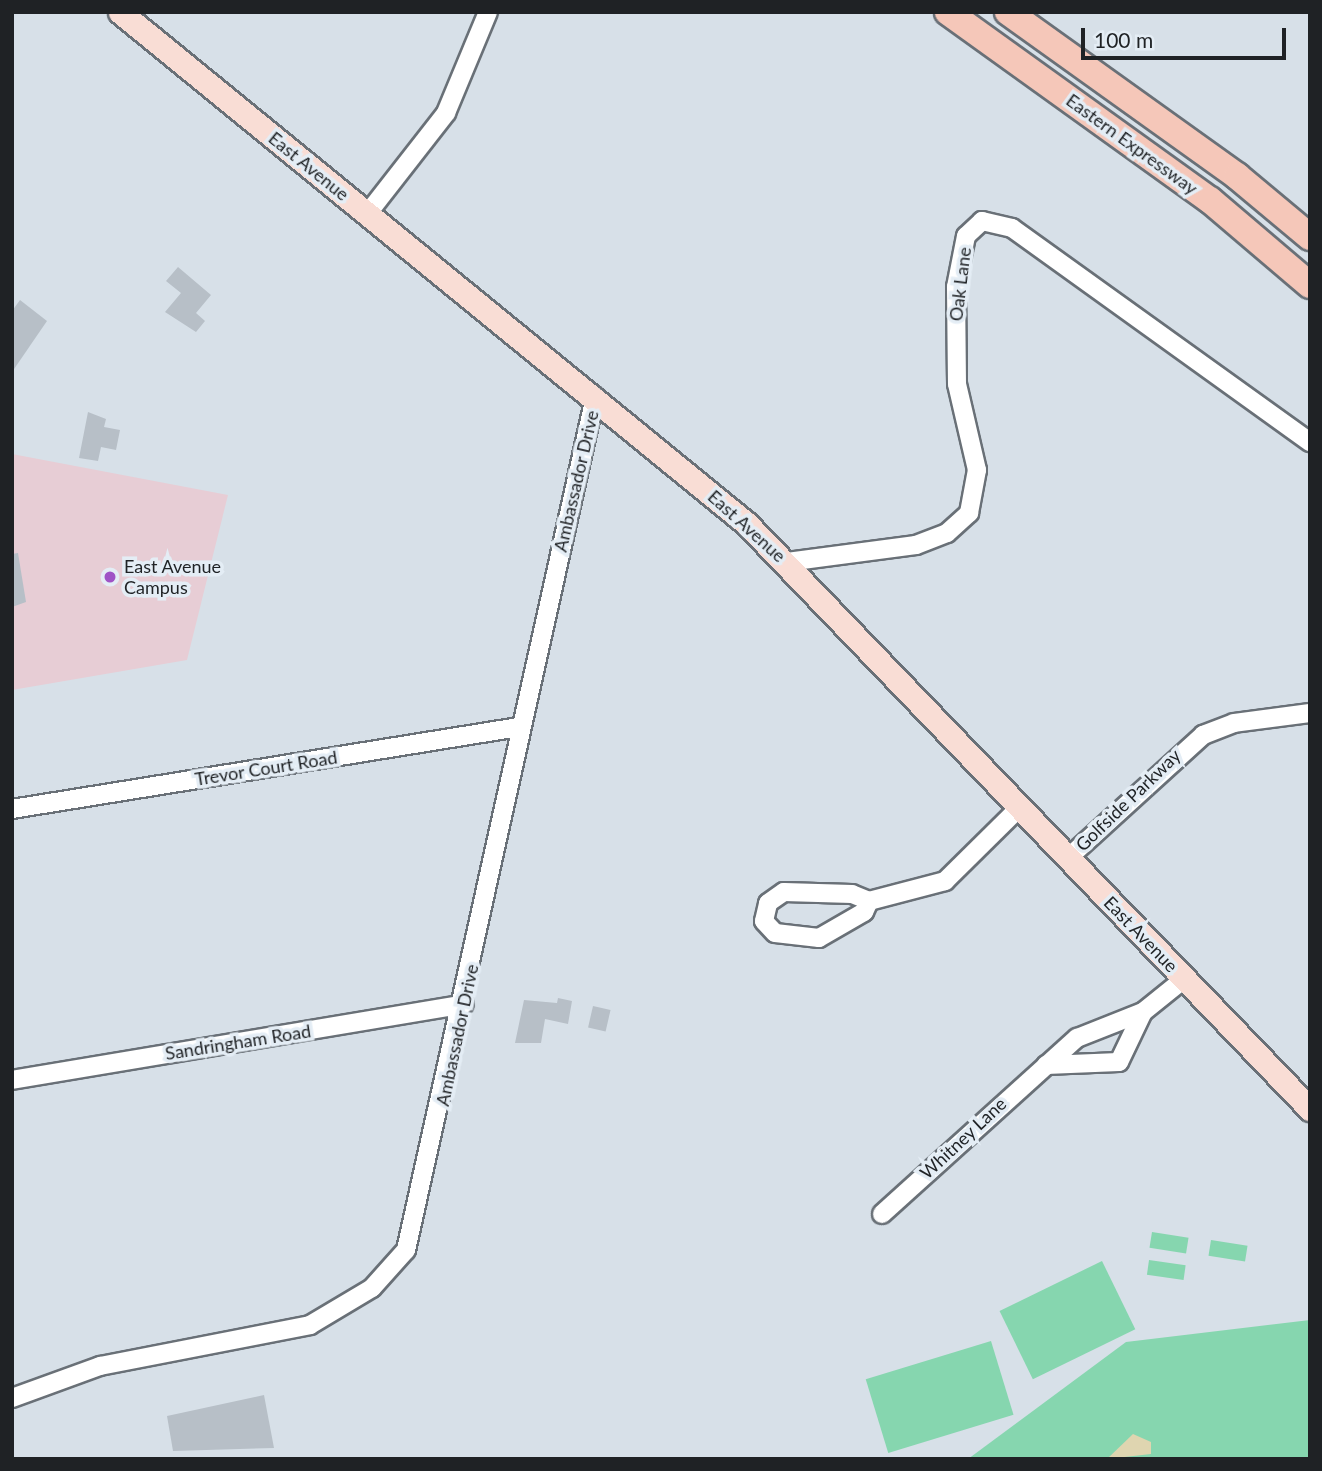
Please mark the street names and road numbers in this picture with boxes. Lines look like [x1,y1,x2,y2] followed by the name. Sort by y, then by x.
[1062,89,1202,199] street label: Eastern Expressway
[264,127,354,205] street label: East Avenue
[945,246,975,322] street label: Oak Lane
[549,408,603,554] street label: Ambassador Drive
[703,485,791,567] street label: East Avenue
[1071,745,1185,855] street label: Golfside Parkway
[193,746,339,790] street label: Trevor Court Road
[1099,891,1183,977] street label: East Avenue
[431,962,483,1108] street label: Ambassador Drive
[164,1020,312,1064] street label: Sandringham Road
[915,1092,1011,1184] street label: Whitney Lane

